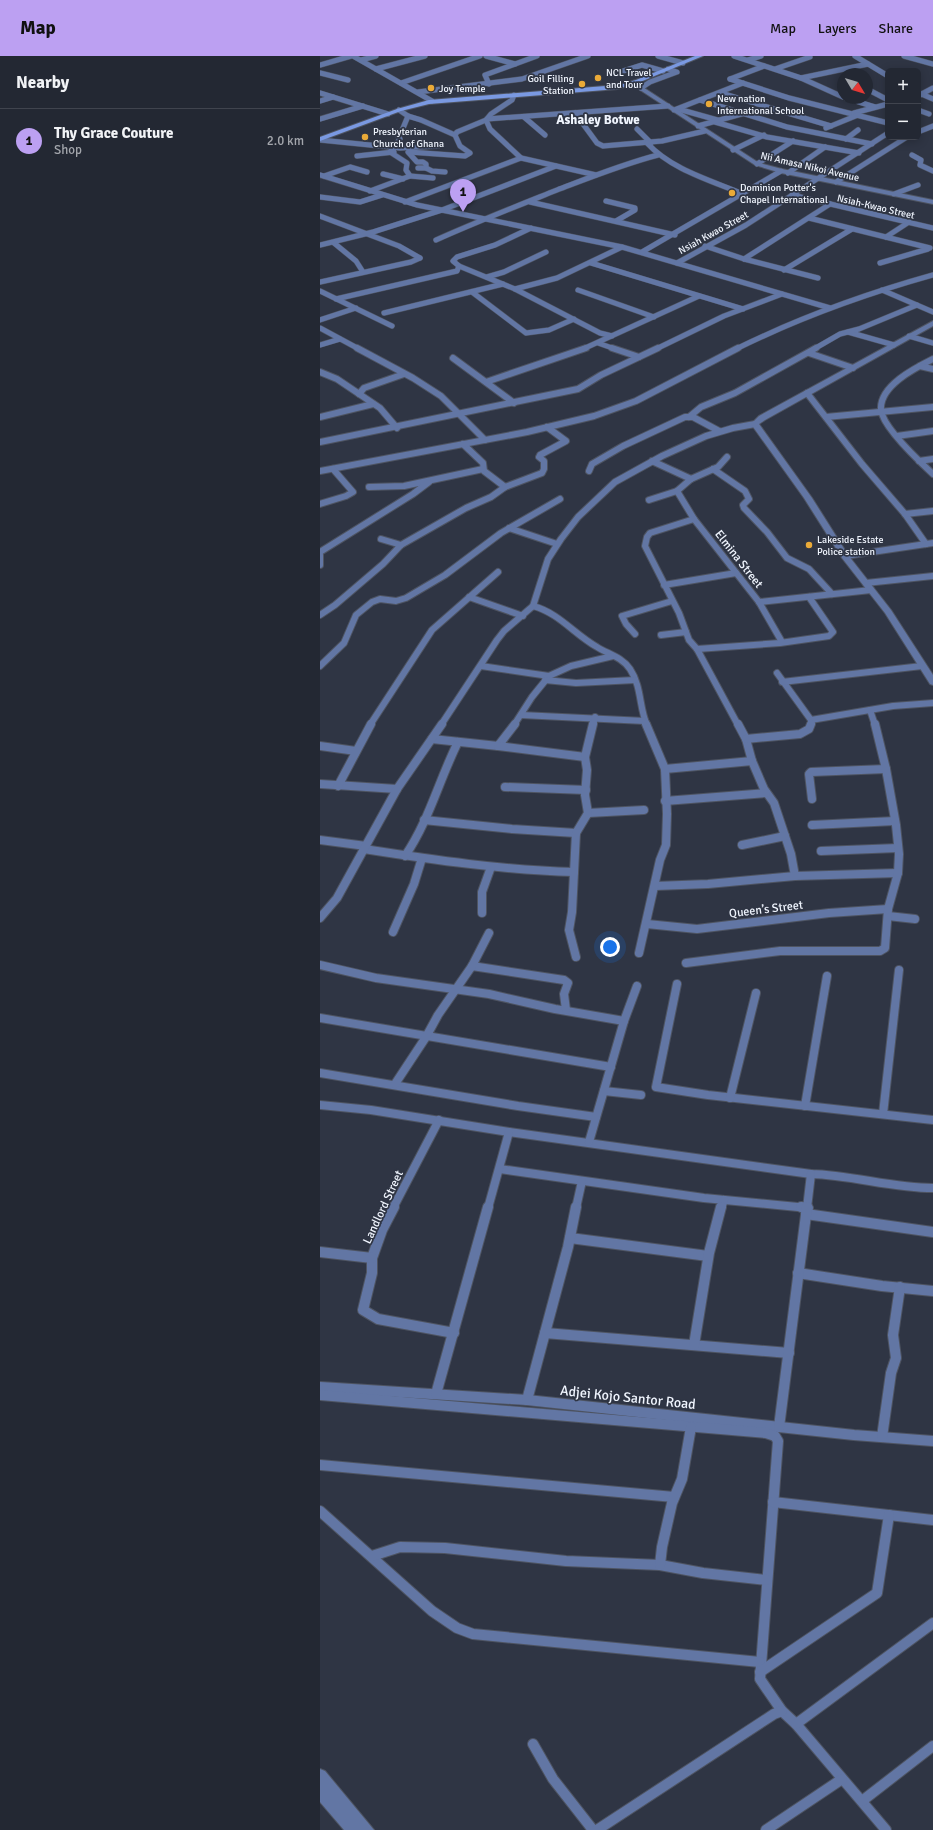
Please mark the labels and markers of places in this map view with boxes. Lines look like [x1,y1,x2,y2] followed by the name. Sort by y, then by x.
[606,67,652,91] place label: NCL Travel and Tour
[527,73,574,97] place label: Goil Filling Station
[593,73,603,83] marker: NCL Travel and Tour
[577,79,587,89] marker: Goil Filling Station
[426,83,436,93] marker: Joy Temple
[439,83,486,95] place label: Joy Temple
[717,93,804,117] place label: New nation International School
[704,99,714,109] marker: New nation International School
[373,126,444,150] place label: Presbyterian Church of Ghana
[360,132,370,142] marker: Presbyterian Church of Ghana
[450,179,476,212] pin: 1
[740,182,828,206] place label: Dominion Potter's Chapel International
[727,188,737,198] marker: Dominion Potter's Chapel International
[817,534,884,558] place label: Lakeside Estate Police station
[804,540,814,550] marker: Lakeside Estate Police station

